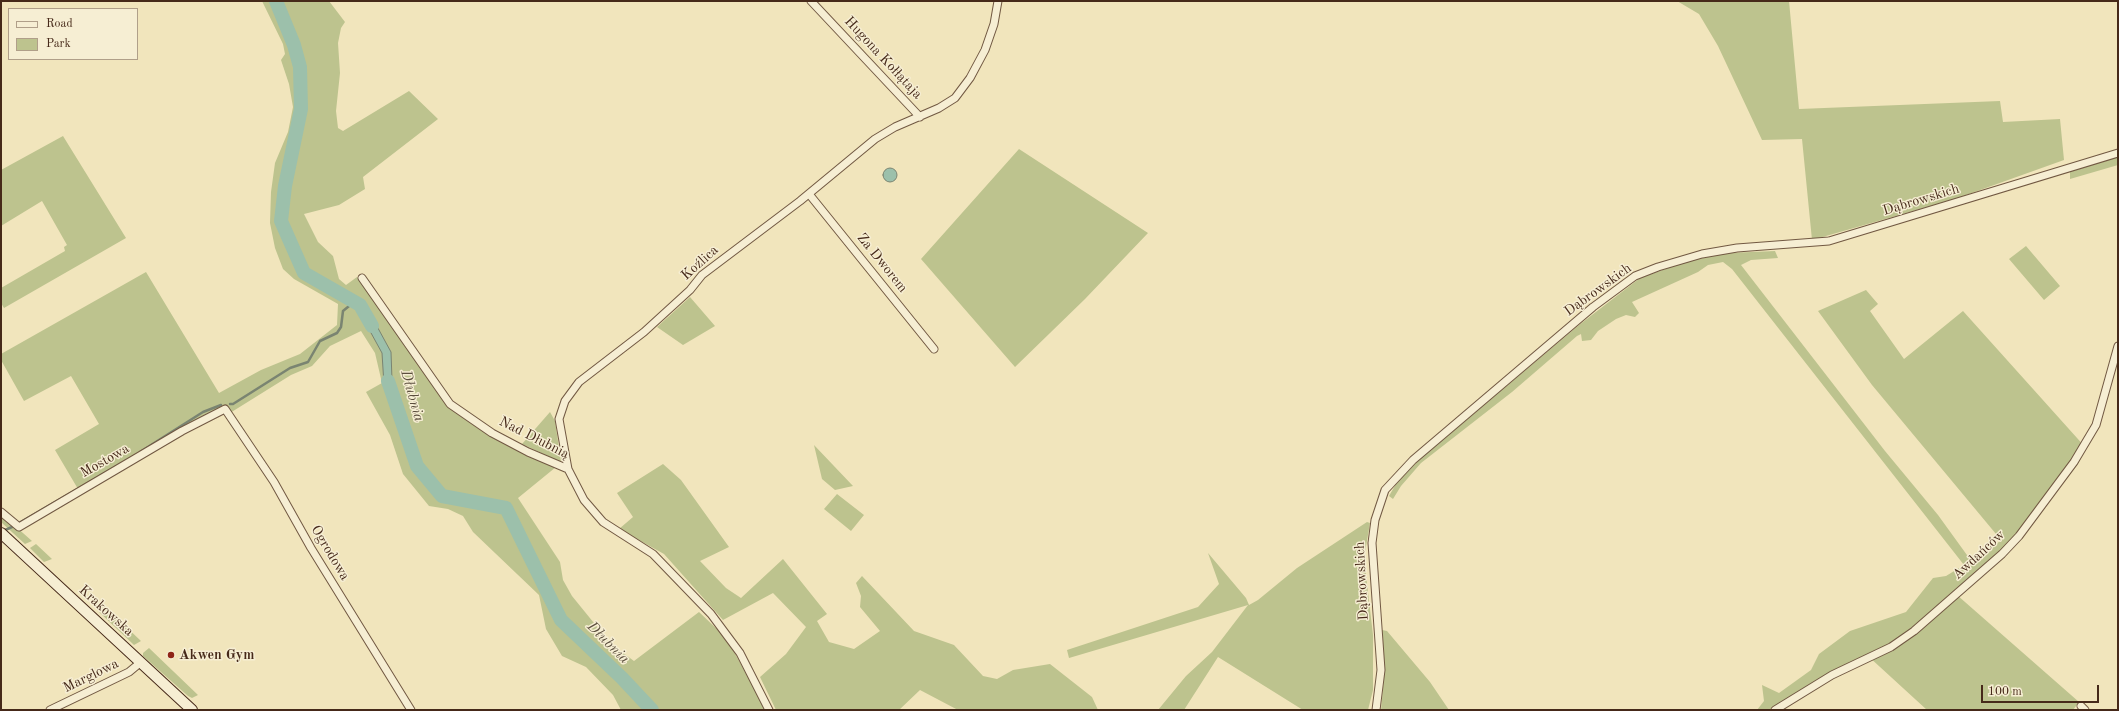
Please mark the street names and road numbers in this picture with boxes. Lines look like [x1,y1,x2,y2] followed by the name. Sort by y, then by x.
[840,13,926,103] street label: Hugona Kołłątaja
[1881,180,1961,220] street label: Dąbrowskich
[853,230,911,296] street label: Za Dworem
[678,242,722,284] street label: Koźlica
[1561,260,1635,320] street label: Dąbrowskich
[496,413,572,463] street label: Nad Dłubnią
[78,440,132,482] street label: Mostowa
[307,522,353,584] street label: Ogrodowa
[1949,527,2009,583] street label: Awdańców
[1352,541,1372,621] street label: Dąbrowskich
[75,582,137,640] street label: Krakowska
[60,655,122,697] street label: Marglowa

